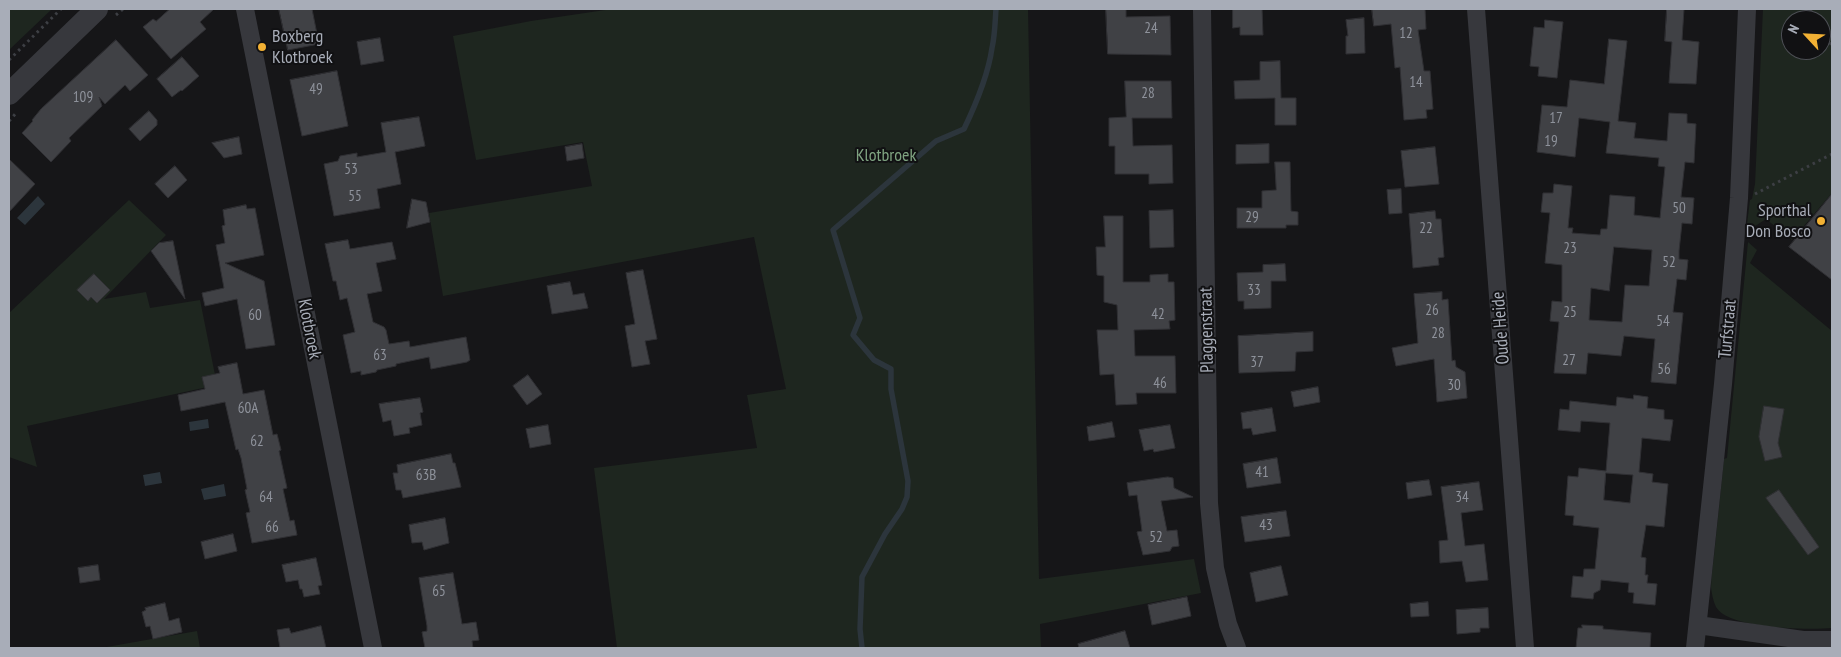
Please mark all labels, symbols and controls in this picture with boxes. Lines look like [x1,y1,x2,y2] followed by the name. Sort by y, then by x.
[1781,10,1831,60] north arrow
[1144,20,1158,38] house number: 24
[1784,22,1803,36] text: N
[1399,25,1413,43] house number: 12
[272,26,333,68] place label: Boxberg Klotbroek
[256,41,268,53] marker: Boxberg Klotbroek
[1409,74,1423,92] house number: 14
[309,81,323,99] house number: 49
[1141,85,1155,103] house number: 28
[73,89,93,107] house number: 109
[1549,110,1563,128] house number: 17
[1544,133,1558,151] house number: 19
[856,145,916,167] park label: Klotbroek
[344,161,358,179] house number: 53
[348,188,362,206] house number: 55
[1672,200,1686,218] house number: 50
[1746,200,1811,242] place label: Sporthal Don Bosco
[1245,209,1259,227] house number: 29
[1815,215,1827,227] marker: Sporthal Don Bosco
[1419,220,1433,238] house number: 22
[1563,240,1577,258] house number: 23
[1662,254,1676,272] house number: 52
[1247,282,1261,300] house number: 33
[1195,287,1219,373] street label: Plaggenstraat
[1488,291,1514,365] street label: Oude Heide
[293,297,325,361] street label: Klotbroek
[1715,299,1741,359] street label: Turfstraat
[1425,302,1439,320] house number: 26
[1563,304,1577,322] house number: 25
[1151,306,1165,324] house number: 42
[248,307,262,325] house number: 60
[1656,313,1670,331] house number: 54
[1431,325,1445,343] house number: 28
[373,347,387,365] house number: 63
[1562,352,1576,370] house number: 27
[1250,354,1264,372] house number: 37
[1657,361,1671,379] house number: 56
[1153,375,1167,393] house number: 46
[1447,377,1461,395] house number: 30
[238,400,258,418] house number: 60A
[250,433,264,451] house number: 62
[1255,464,1269,482] house number: 41
[416,467,436,485] house number: 63B
[259,489,273,507] house number: 64
[1455,489,1469,507] house number: 34
[1259,517,1273,535] house number: 43
[265,519,279,537] house number: 66
[1149,529,1163,547] house number: 52
[432,583,446,601] house number: 65

